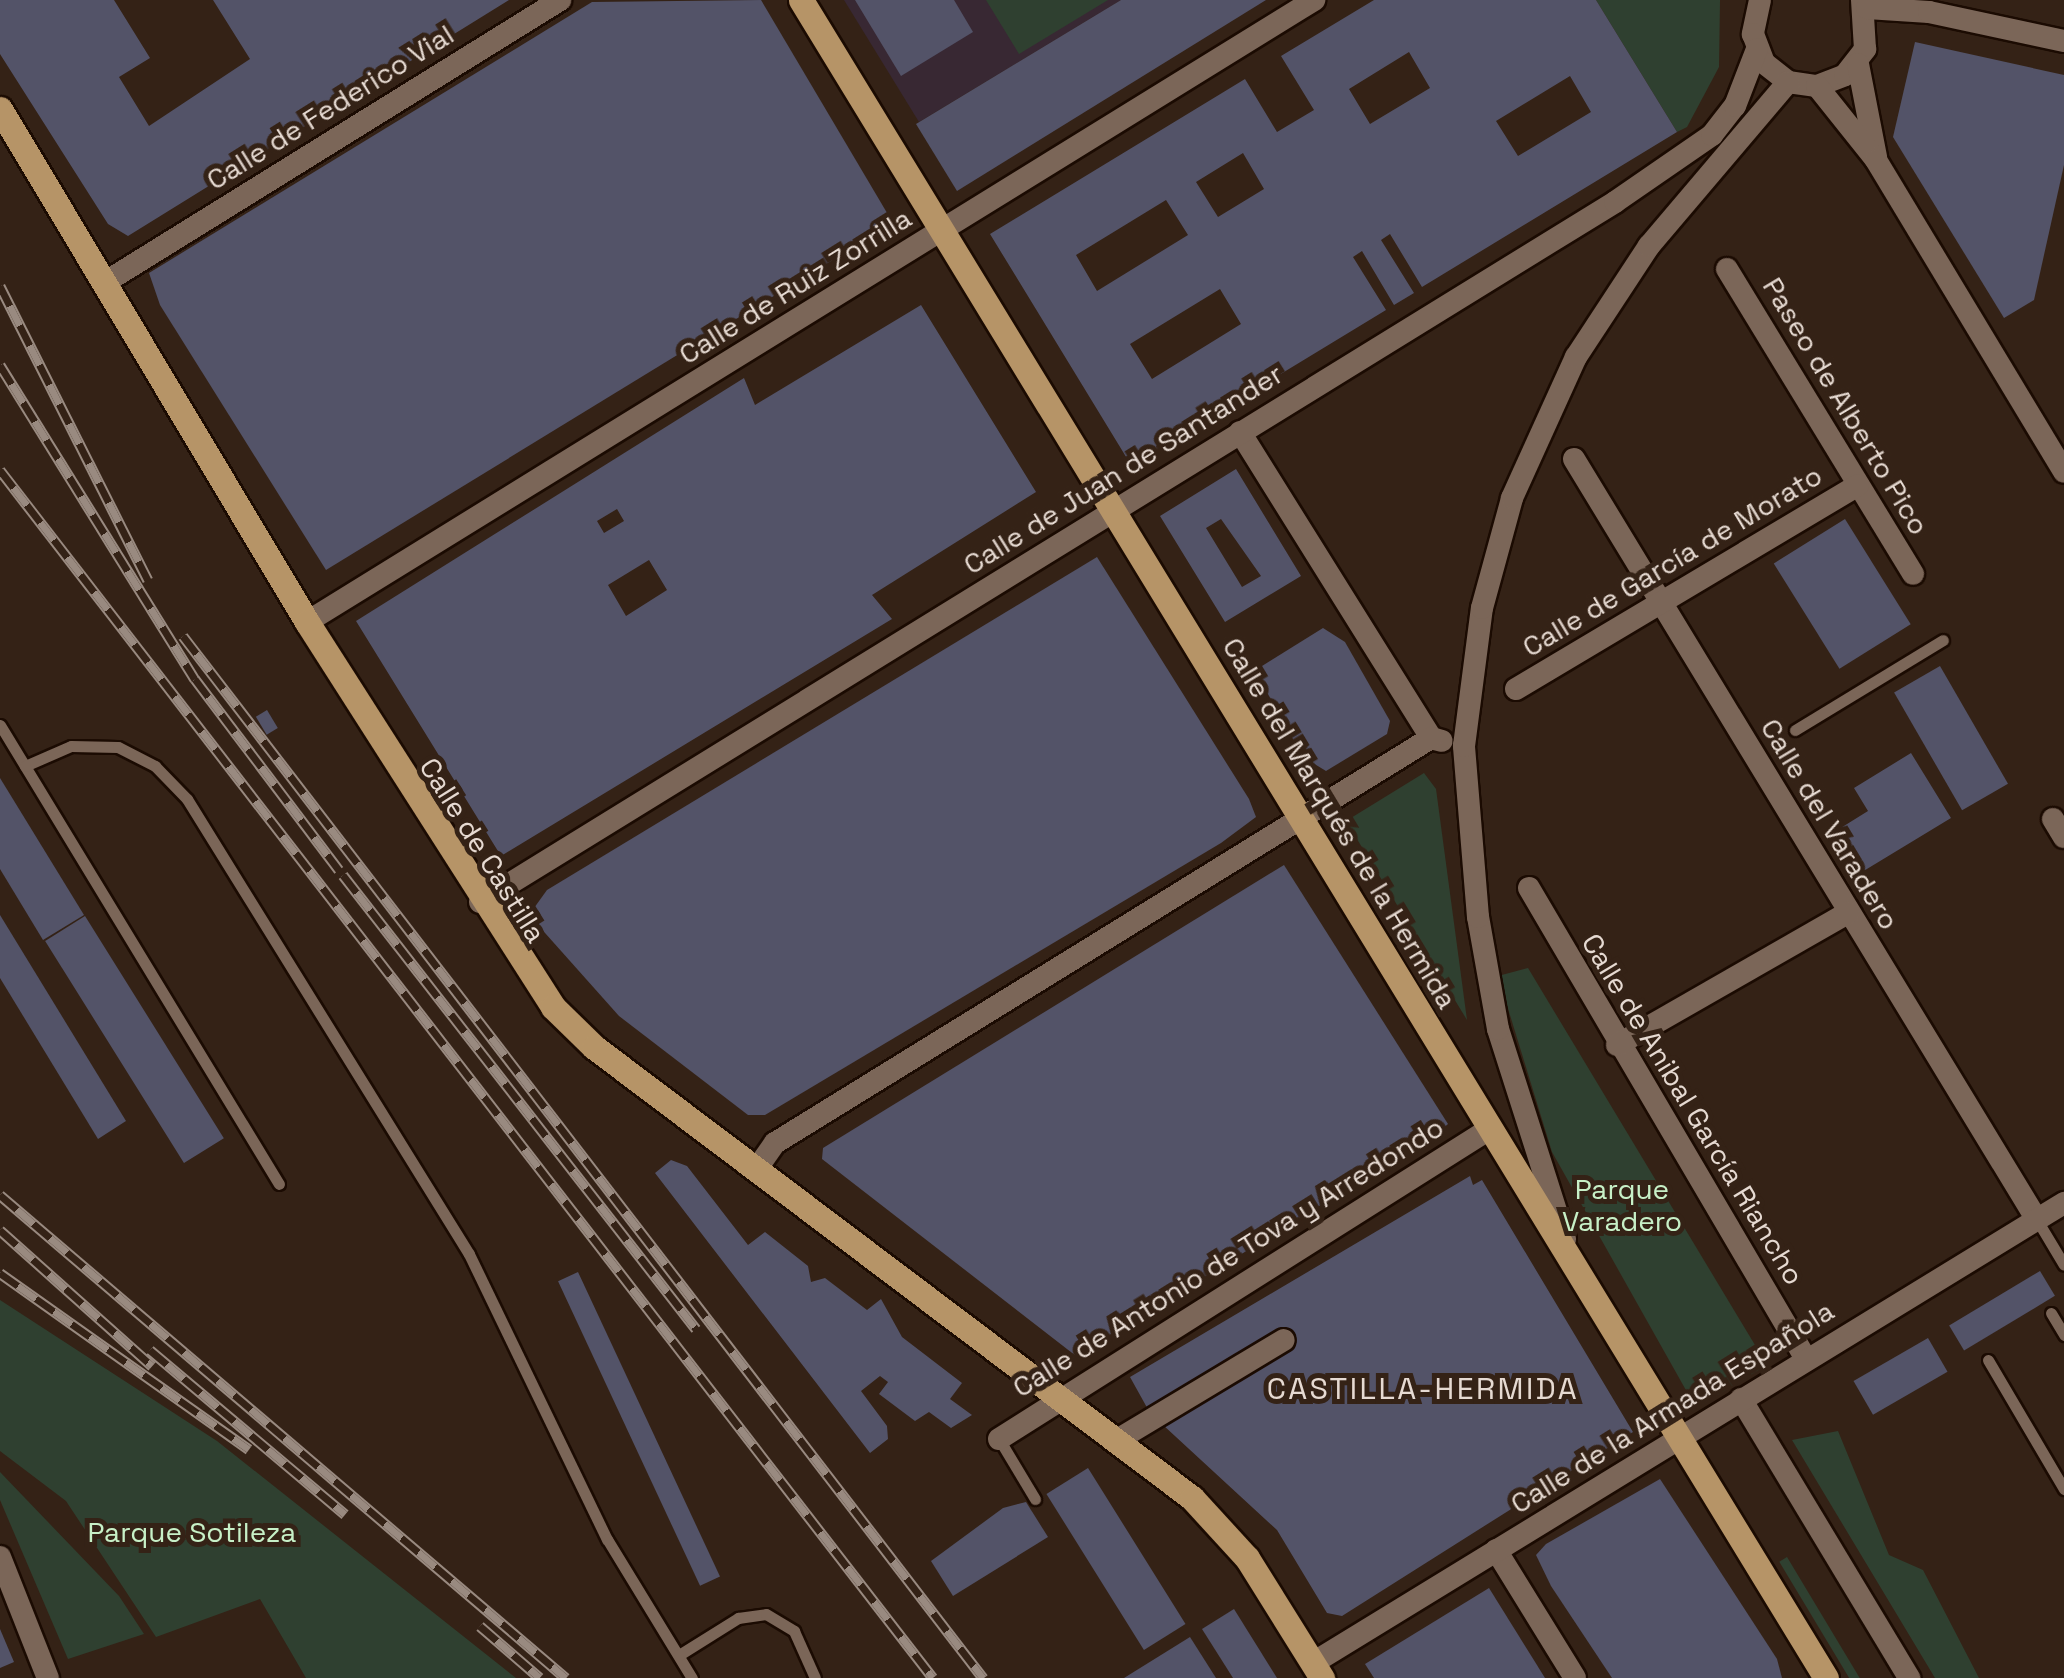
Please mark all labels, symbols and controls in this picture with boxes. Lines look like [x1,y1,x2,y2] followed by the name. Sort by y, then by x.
[200,17,460,197] street label: Calle de Federico Vial
[673,201,917,371] street label: Calle de Ruiz Zorrilla
[1756,271,1936,541] street label: Paseo de Alberto Pico
[957,357,1289,581] street label: Calle de Juan de Santander
[1516,458,1828,664] street label: Calle de García de Morato
[1216,631,1464,1015] street label: Calle del Marqués de la Hermida
[1754,712,1906,936] street label: Calle del Varadero
[413,751,553,949] street label: Calle de Castilla
[1575,927,1811,1291] street label: Calle de Anibal García Riancho
[1006,1109,1450,1405] street label: Calle de Antonio de Tova y Arredondo
[1562,1172,1682,1238] park label: Parque Varadero
[1504,1293,1840,1521] street label: Calle de la Armada Española
[1267,1371,1579,1407] district label: CASTILLA-HERMIDA
[88,1515,296,1549] park label: Parque Sotileza

